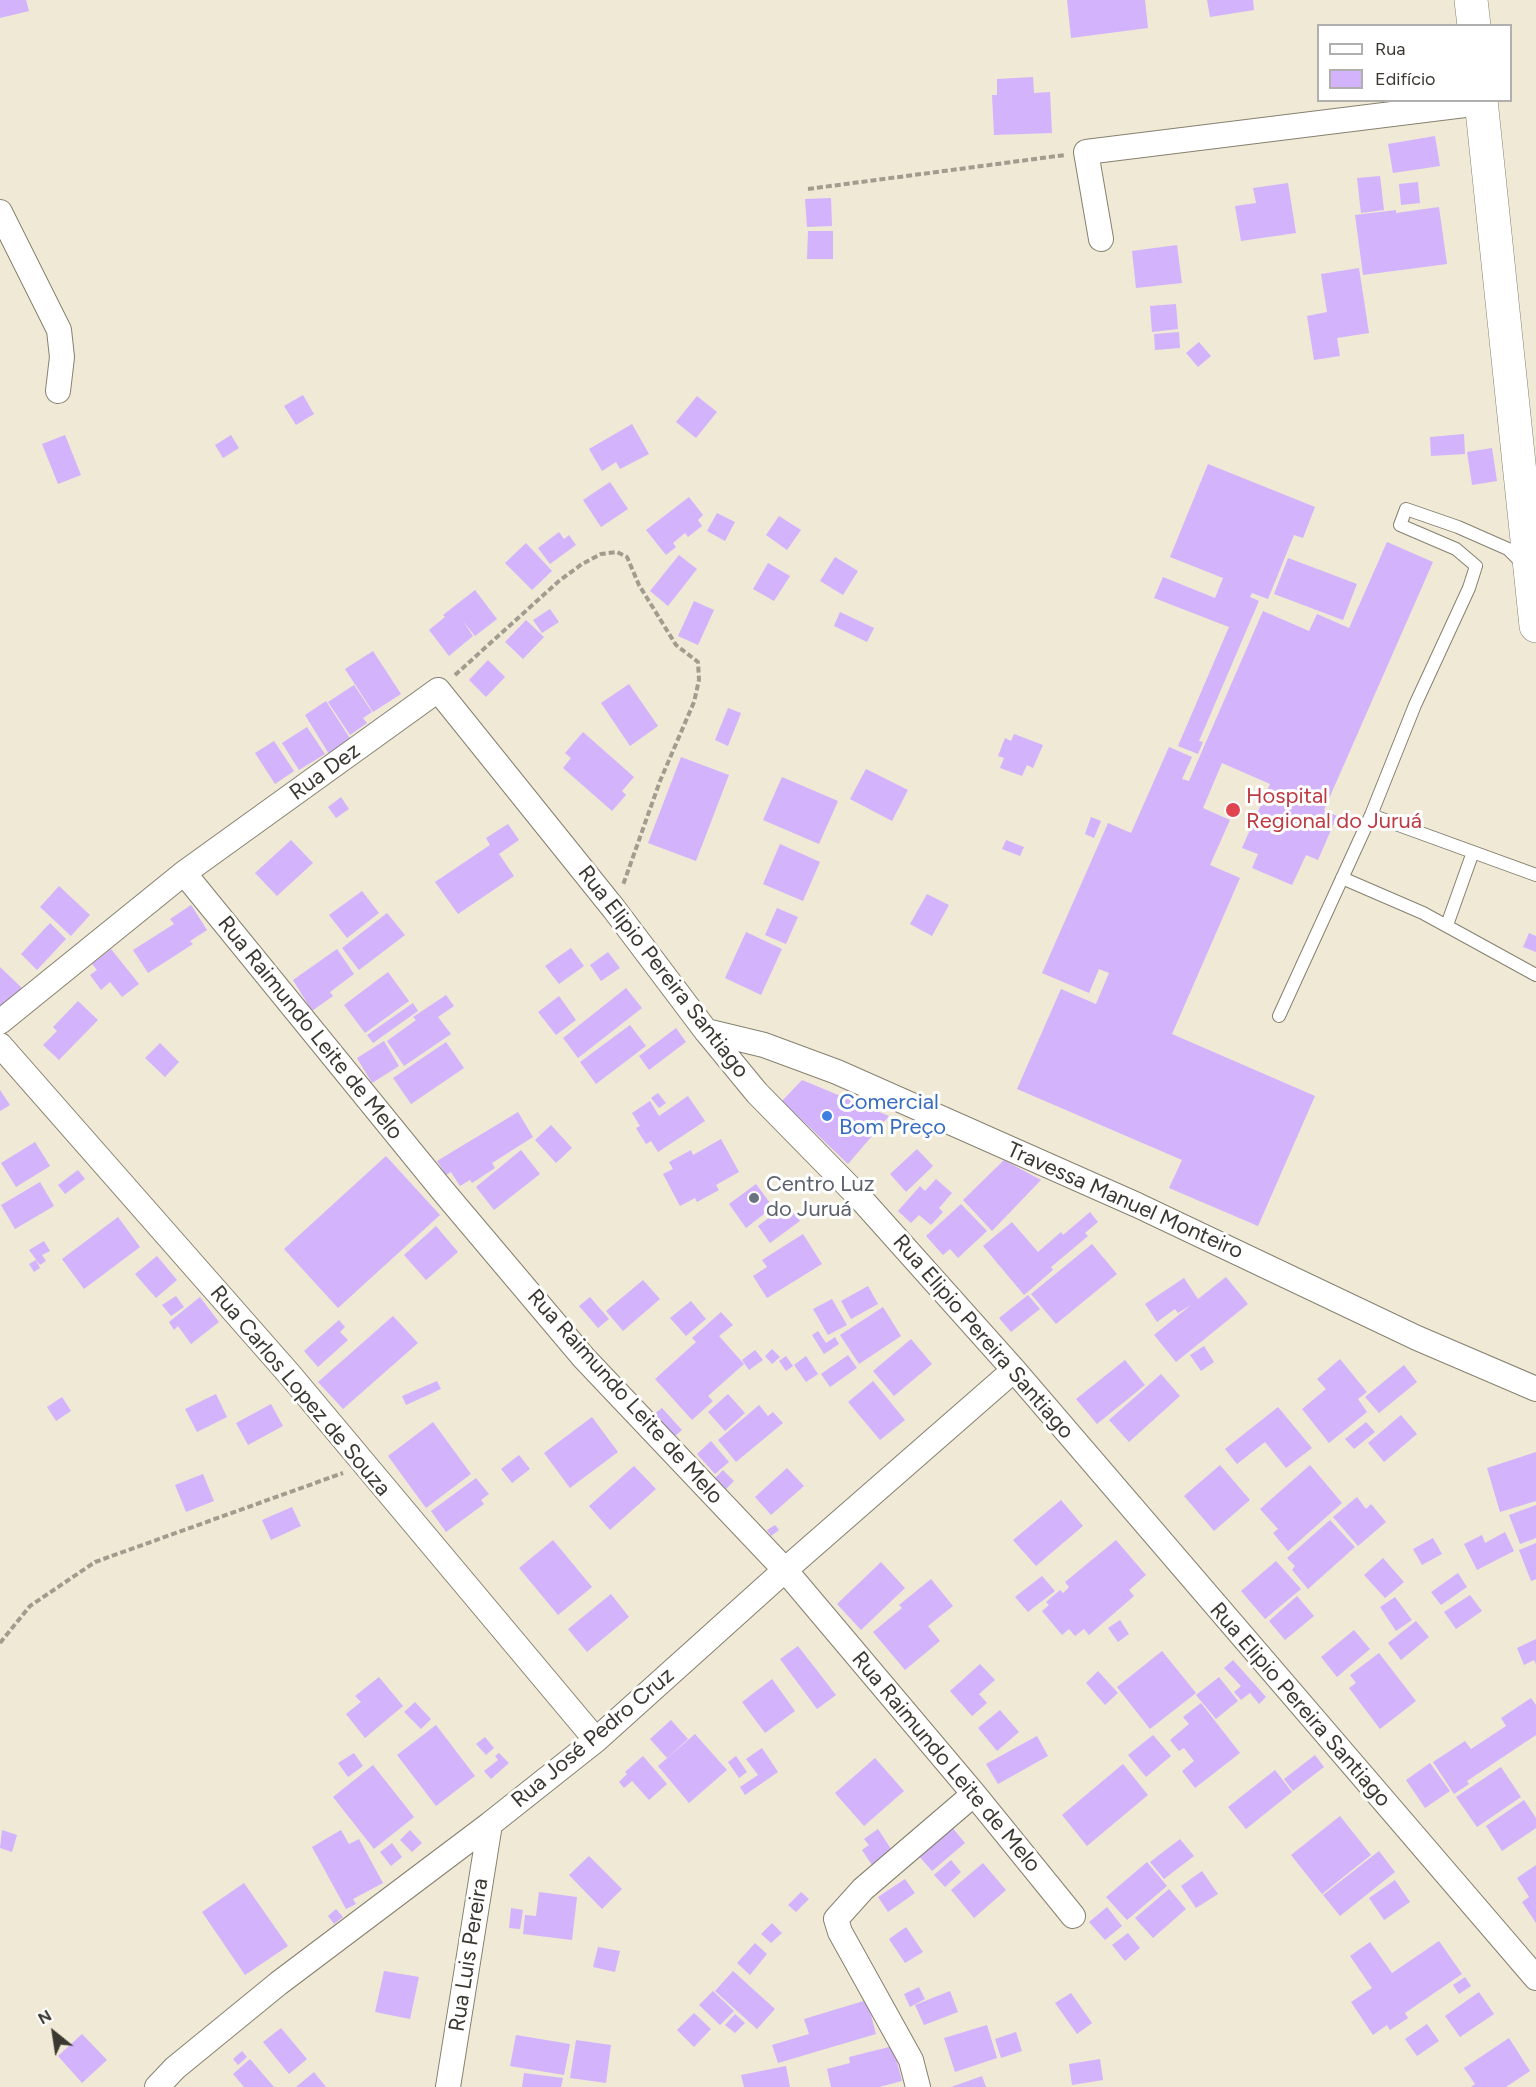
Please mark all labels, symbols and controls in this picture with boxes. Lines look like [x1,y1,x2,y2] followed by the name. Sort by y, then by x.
[1317,24,1512,102] legend
[1375,38,1406,60] text: Rua
[1375,68,1436,90] text: Edifício
[285,738,365,806] street label: Rua Dez
[1246,784,1422,836] place label: Hospital Regional do Juruá
[1224,801,1242,819] marker: Hospital Regional do Juruá
[572,860,754,1084] street label: Rua Elipio Pereira Santiago
[212,911,408,1145] street label: Rua Raimundo Leite de Melo
[839,1090,946,1142] place label: Comercial Bom Preço
[820,1109,834,1123] marker: Comercial Bom Preço
[1003,1137,1247,1265] street label: Travessa Manuel Monteiro
[766,1172,875,1224] place label: Centro Luz do Juruá
[747,1191,761,1205] marker: Centro Luz do Juruá
[887,1229,1079,1445] street label: Rua Elipio Pereira Santiago
[204,1280,396,1502] street label: Rua Carlos Lopez de Souza
[522,1284,728,1510] street label: Rua Raimundo Leite de Melo
[1204,1597,1396,1813] street label: Rua Elipio Pereira Santiago
[846,1646,1046,1878] street label: Rua Raimundo Leite de Melo
[506,1662,680,1814] street label: Rua José Pedro Cruz
[444,1876,494,2034] street label: Rua Luis Pereira
[24,2003,84,2063] north arrow
[35,2006,55,2028] text: N

